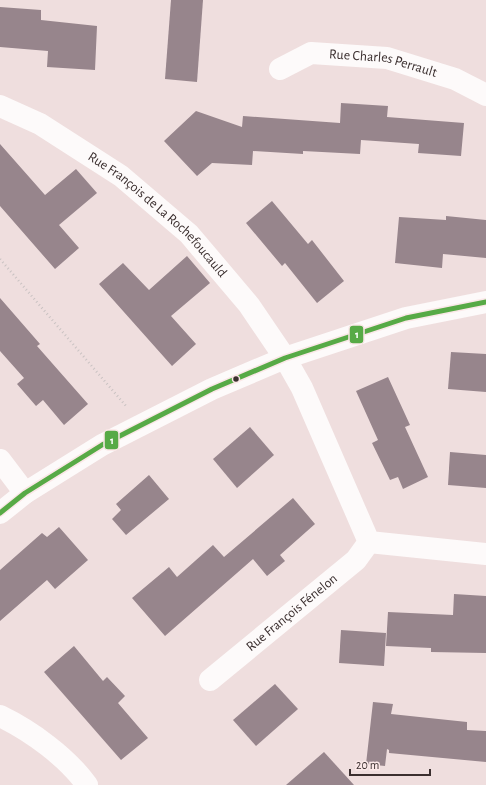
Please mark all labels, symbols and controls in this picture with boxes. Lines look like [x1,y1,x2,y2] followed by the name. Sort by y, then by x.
[329,47,439,80] street label: Rue Charles Perrault
[85,150,229,280] street label: Rue François de La Rochefoucauld
[349,325,364,344] line badge: 1
[355,329,359,340] text: 1
[231,374,241,384] unlabelled marker
[104,430,119,450] line badge: 1
[110,435,114,446] text: 1
[244,571,340,654] street label: Rue François Fénelon
[350,751,430,777] scale bar
[356,759,379,771] text: 20 m

